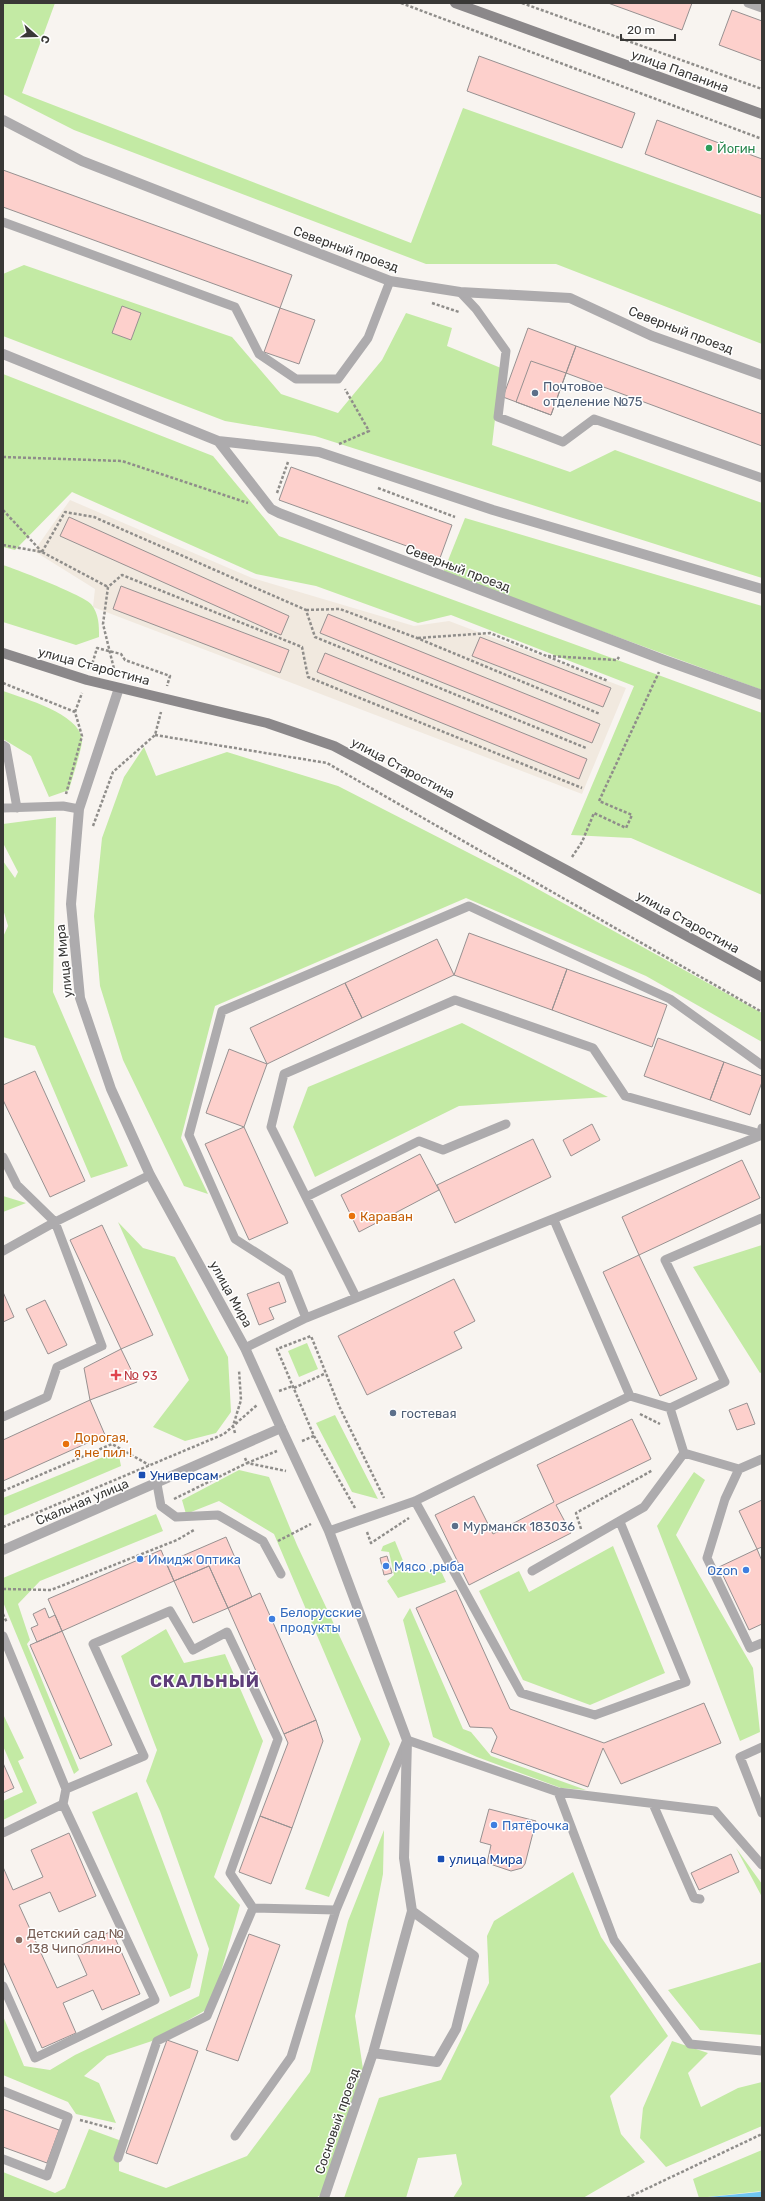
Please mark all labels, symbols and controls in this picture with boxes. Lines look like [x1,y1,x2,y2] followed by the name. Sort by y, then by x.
[16,16,56,56] north arrow
[621,16,675,42] scale bar
[627,23,655,37] text: 20 m
[37,33,52,45] text: С
[629,46,731,96] street label: улица Папанина
[717,141,756,156] place label: Йогин
[704,143,714,153] marker: Йогин
[291,223,401,275] street label: Северный проезд
[626,303,736,357] street label: Северный проезд
[543,379,643,409] place label: Почтовое отделение №75
[530,388,540,398] marker: Почтовое отделение №75
[403,541,513,595] street label: Северный проезд
[36,644,152,688] street label: улица Старостина
[349,734,457,802] street label: улица Старостина
[634,888,742,956] street label: улица Старостина
[53,924,75,998] street label: улица Мира
[360,1209,413,1224] place label: Караван
[347,1211,357,1221] marker: Караван
[207,1258,255,1330] street label: улица Мира
[124,1368,158,1383] place label: № 93
[111,1370,121,1380] marker: № 93
[401,1406,457,1421] place label: гостевая
[388,1408,398,1418] marker: гостевая
[74,1430,132,1460] place label: Дорогая, я не пил !
[61,1439,71,1449] marker: Дорогая, я не пил !
[150,1468,219,1483] place label: Универсам
[137,1470,147,1480] marker: Универсам
[33,1476,131,1528] street label: Скальная улица
[463,1519,575,1534] place label: Мурманск 183036
[450,1521,460,1531] marker: Мурманск 183036
[148,1552,241,1567] place label: Имидж Оптика
[135,1554,145,1564] marker: Имидж Оптика
[394,1559,464,1574] place label: Мясо ,рыба
[381,1561,391,1571] marker: Мясо ,рыба
[707,1563,738,1578] place label: Ozon
[741,1565,751,1575] marker: Ozon
[280,1605,361,1635] place label: Белорусские продукты
[267,1614,277,1624] marker: Белорусские продукты
[150,1671,260,1691] district label: СКАЛЬНЫЙ
[502,1818,569,1833] place label: Пятёрочка
[489,1820,499,1830] marker: Пятёрочка
[449,1852,523,1867] place label: улица Мира
[436,1854,446,1864] marker: улица Мира
[27,1926,124,1956] place label: Детский сад № 138 Чиполлино
[14,1935,24,1945] marker: Детский сад № 138 Чиполлино
[312,2066,362,2176] street label: Сосновый проезд

